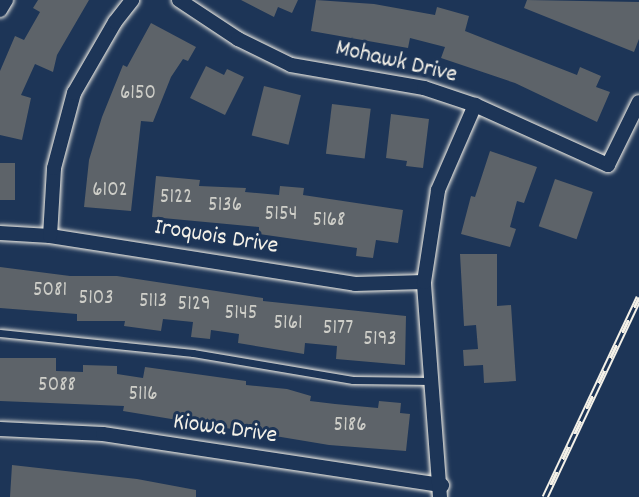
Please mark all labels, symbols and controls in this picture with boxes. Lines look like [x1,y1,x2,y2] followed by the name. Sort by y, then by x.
[332,35,460,91] street label: Mohawk Drive
[120,81,156,107] house number: 6150
[92,178,128,204] house number: 6102
[160,185,192,211] house number: 5122
[208,193,242,219] house number: 5136
[265,202,297,228] house number: 5154
[312,208,346,234] house number: 5168
[152,214,280,262] street label: Iroquois Drive
[33,278,67,304] house number: 5081
[78,286,114,312] house number: 5103
[139,289,167,315] house number: 5113
[177,292,211,318] house number: 5129
[225,301,257,327] house number: 5145
[273,311,303,337] house number: 5161
[323,316,353,342] house number: 5177
[363,327,397,353] house number: 5193
[38,373,76,399] house number: 5088
[128,382,158,408] house number: 5116
[171,408,279,452] street label: Kiowa Drive
[333,413,367,439] house number: 5186

